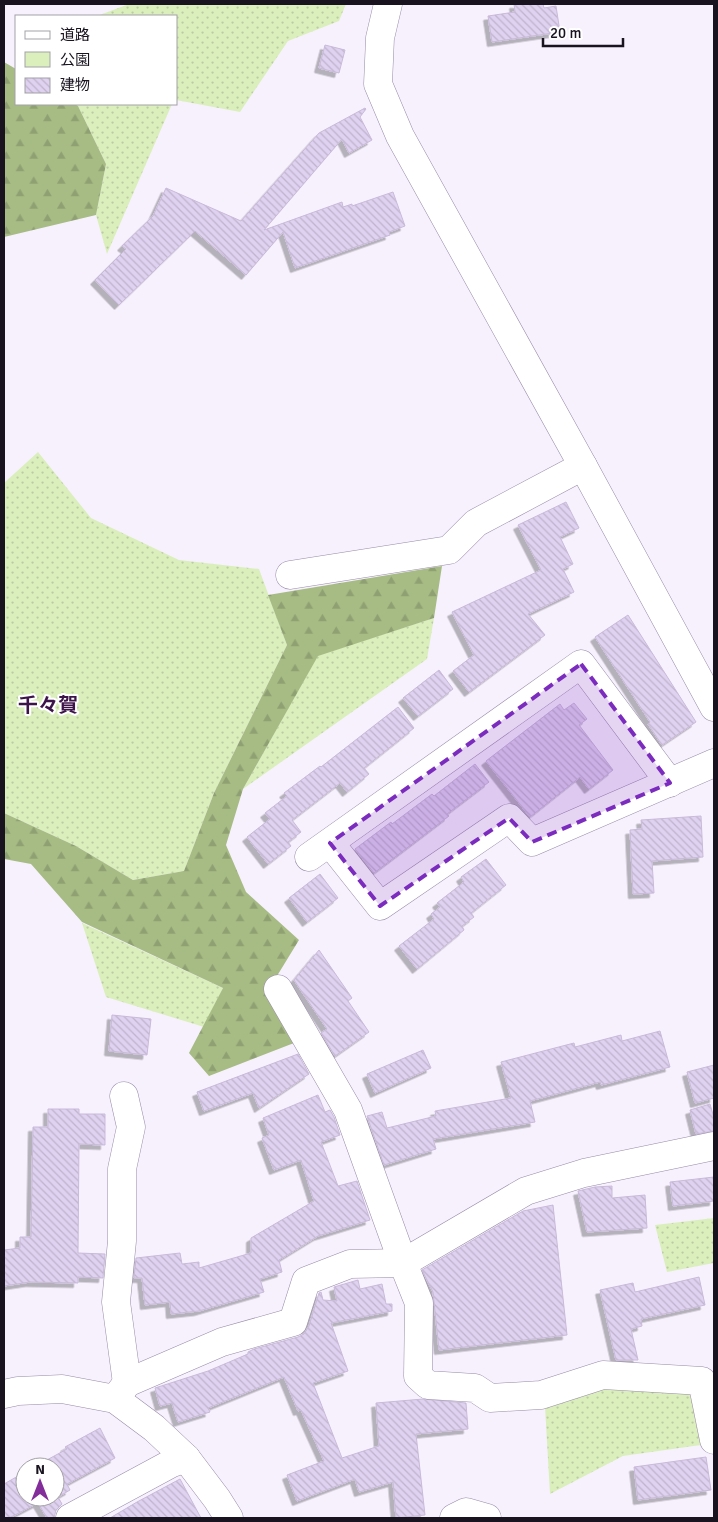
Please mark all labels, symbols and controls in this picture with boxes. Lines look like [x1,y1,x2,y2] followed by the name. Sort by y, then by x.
[15,15,178,105] legend
[543,15,623,47] scale bar
[550,24,581,42] text: 20 m
[60,26,90,44] text: 道路
[60,51,90,69] text: 公園
[60,76,90,94] text: 建物
[18,693,78,718] district label: 千々賀
[15,1457,65,1507] north arrow
[35,1461,45,1478] text: N

